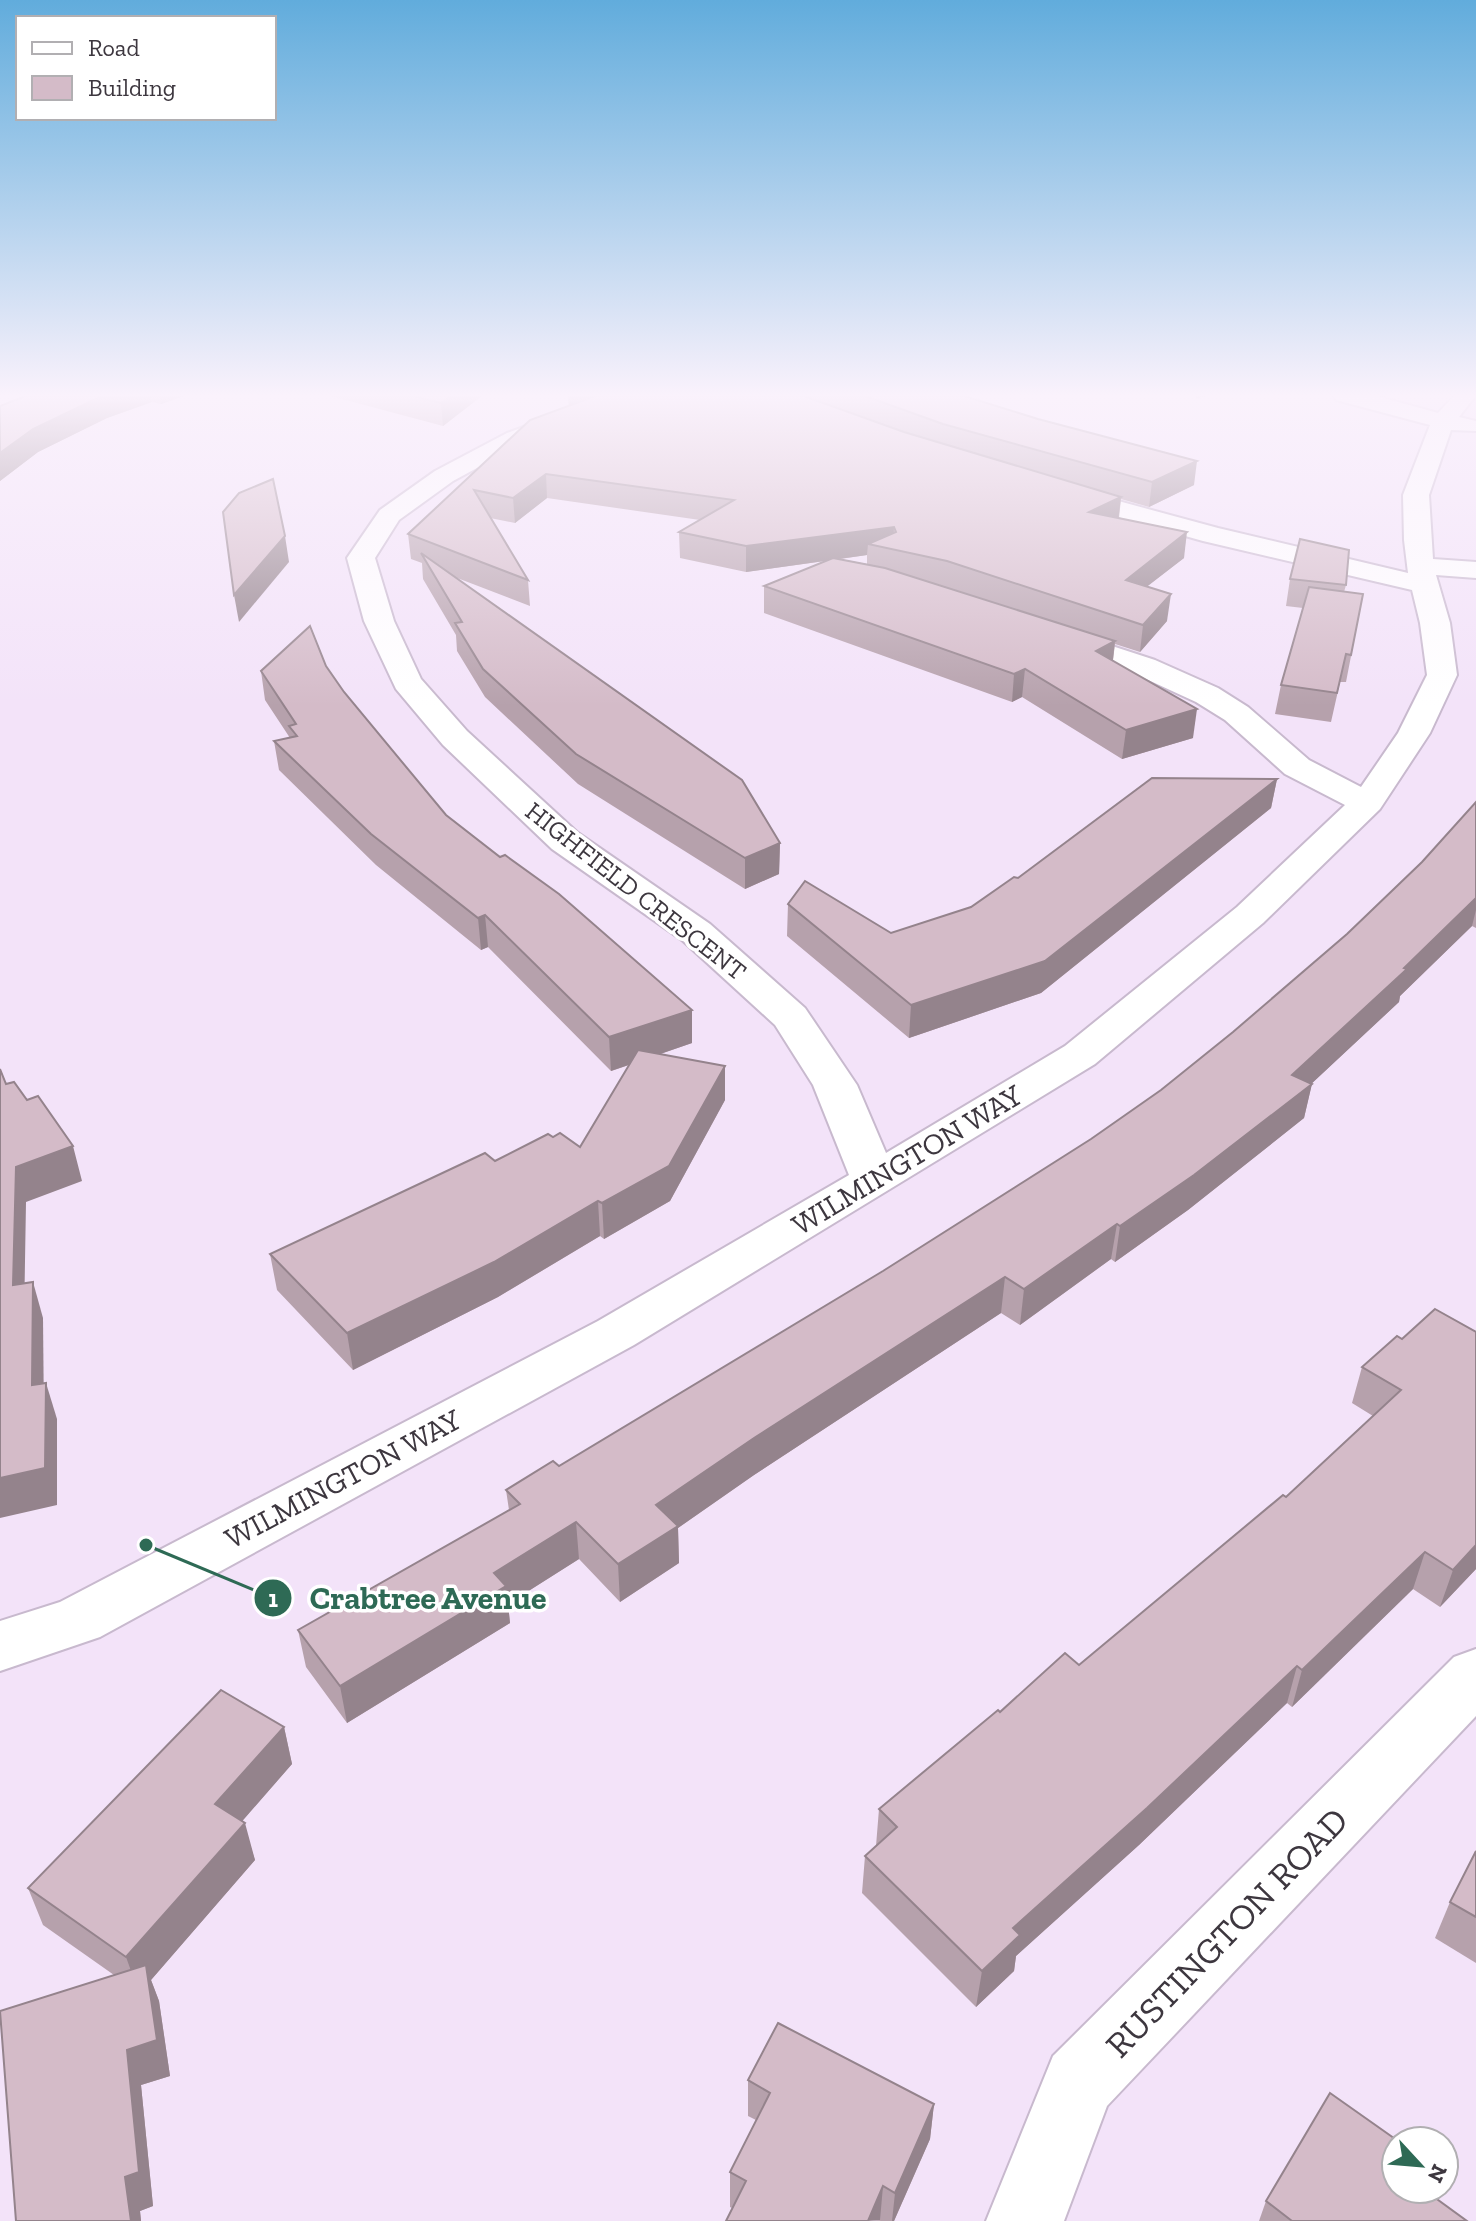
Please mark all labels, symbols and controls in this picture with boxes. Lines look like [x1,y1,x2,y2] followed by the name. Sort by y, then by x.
[16,16,276,120] legend
[88,33,140,62] text: Road
[88,73,176,102] text: Building
[519,795,753,987] street label: HIGHFIELD CRESCENT
[785,1077,1029,1243] street label: WILMINGTON WAY
[219,1401,468,1556] street label: WILMINGTON WAY
[253,1570,563,1626] callout: Crabtree Avenue
[310,1579,546,1617] text: Crabtree Avenue
[268,1584,278,1613] text: 1
[1096,1799,1357,2066] street label: RUSTINGTON ROAD
[1380,2125,1460,2205] north arrow
[1422,2160,1453,2187] text: N

